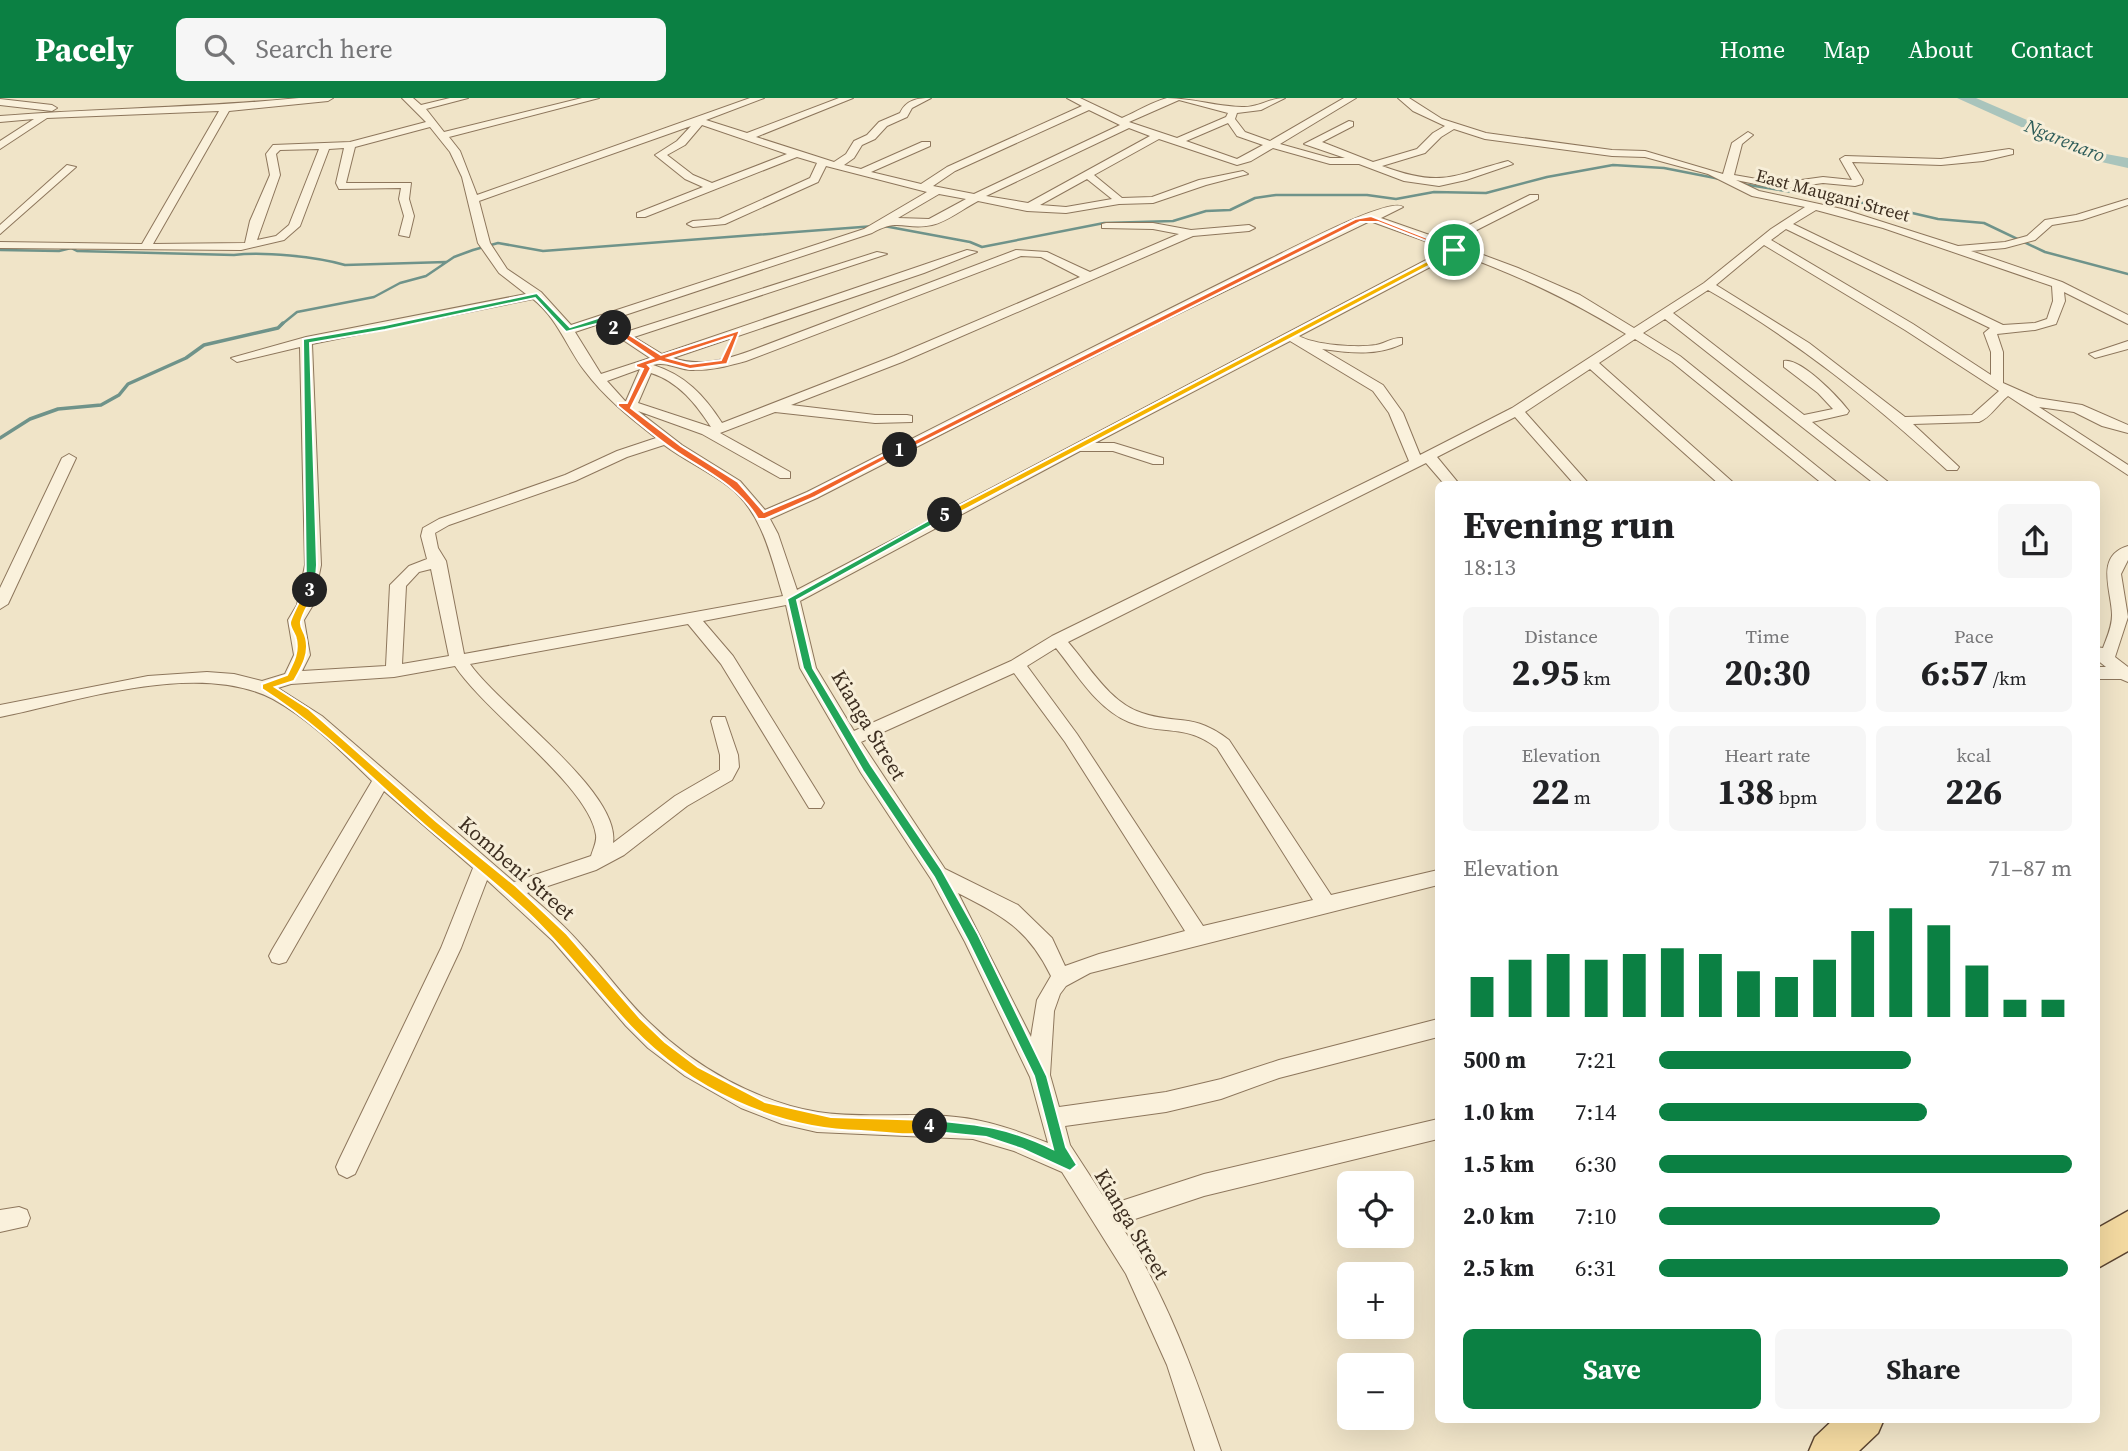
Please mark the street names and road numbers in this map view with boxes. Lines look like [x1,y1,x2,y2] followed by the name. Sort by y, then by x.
[1753,162,1913,228] street label: East Maugani Street
[825,664,913,786] street label: Kianga Street
[453,809,581,927] street label: Kombeni Street
[1088,1163,1176,1285] street label: Kianga Street

